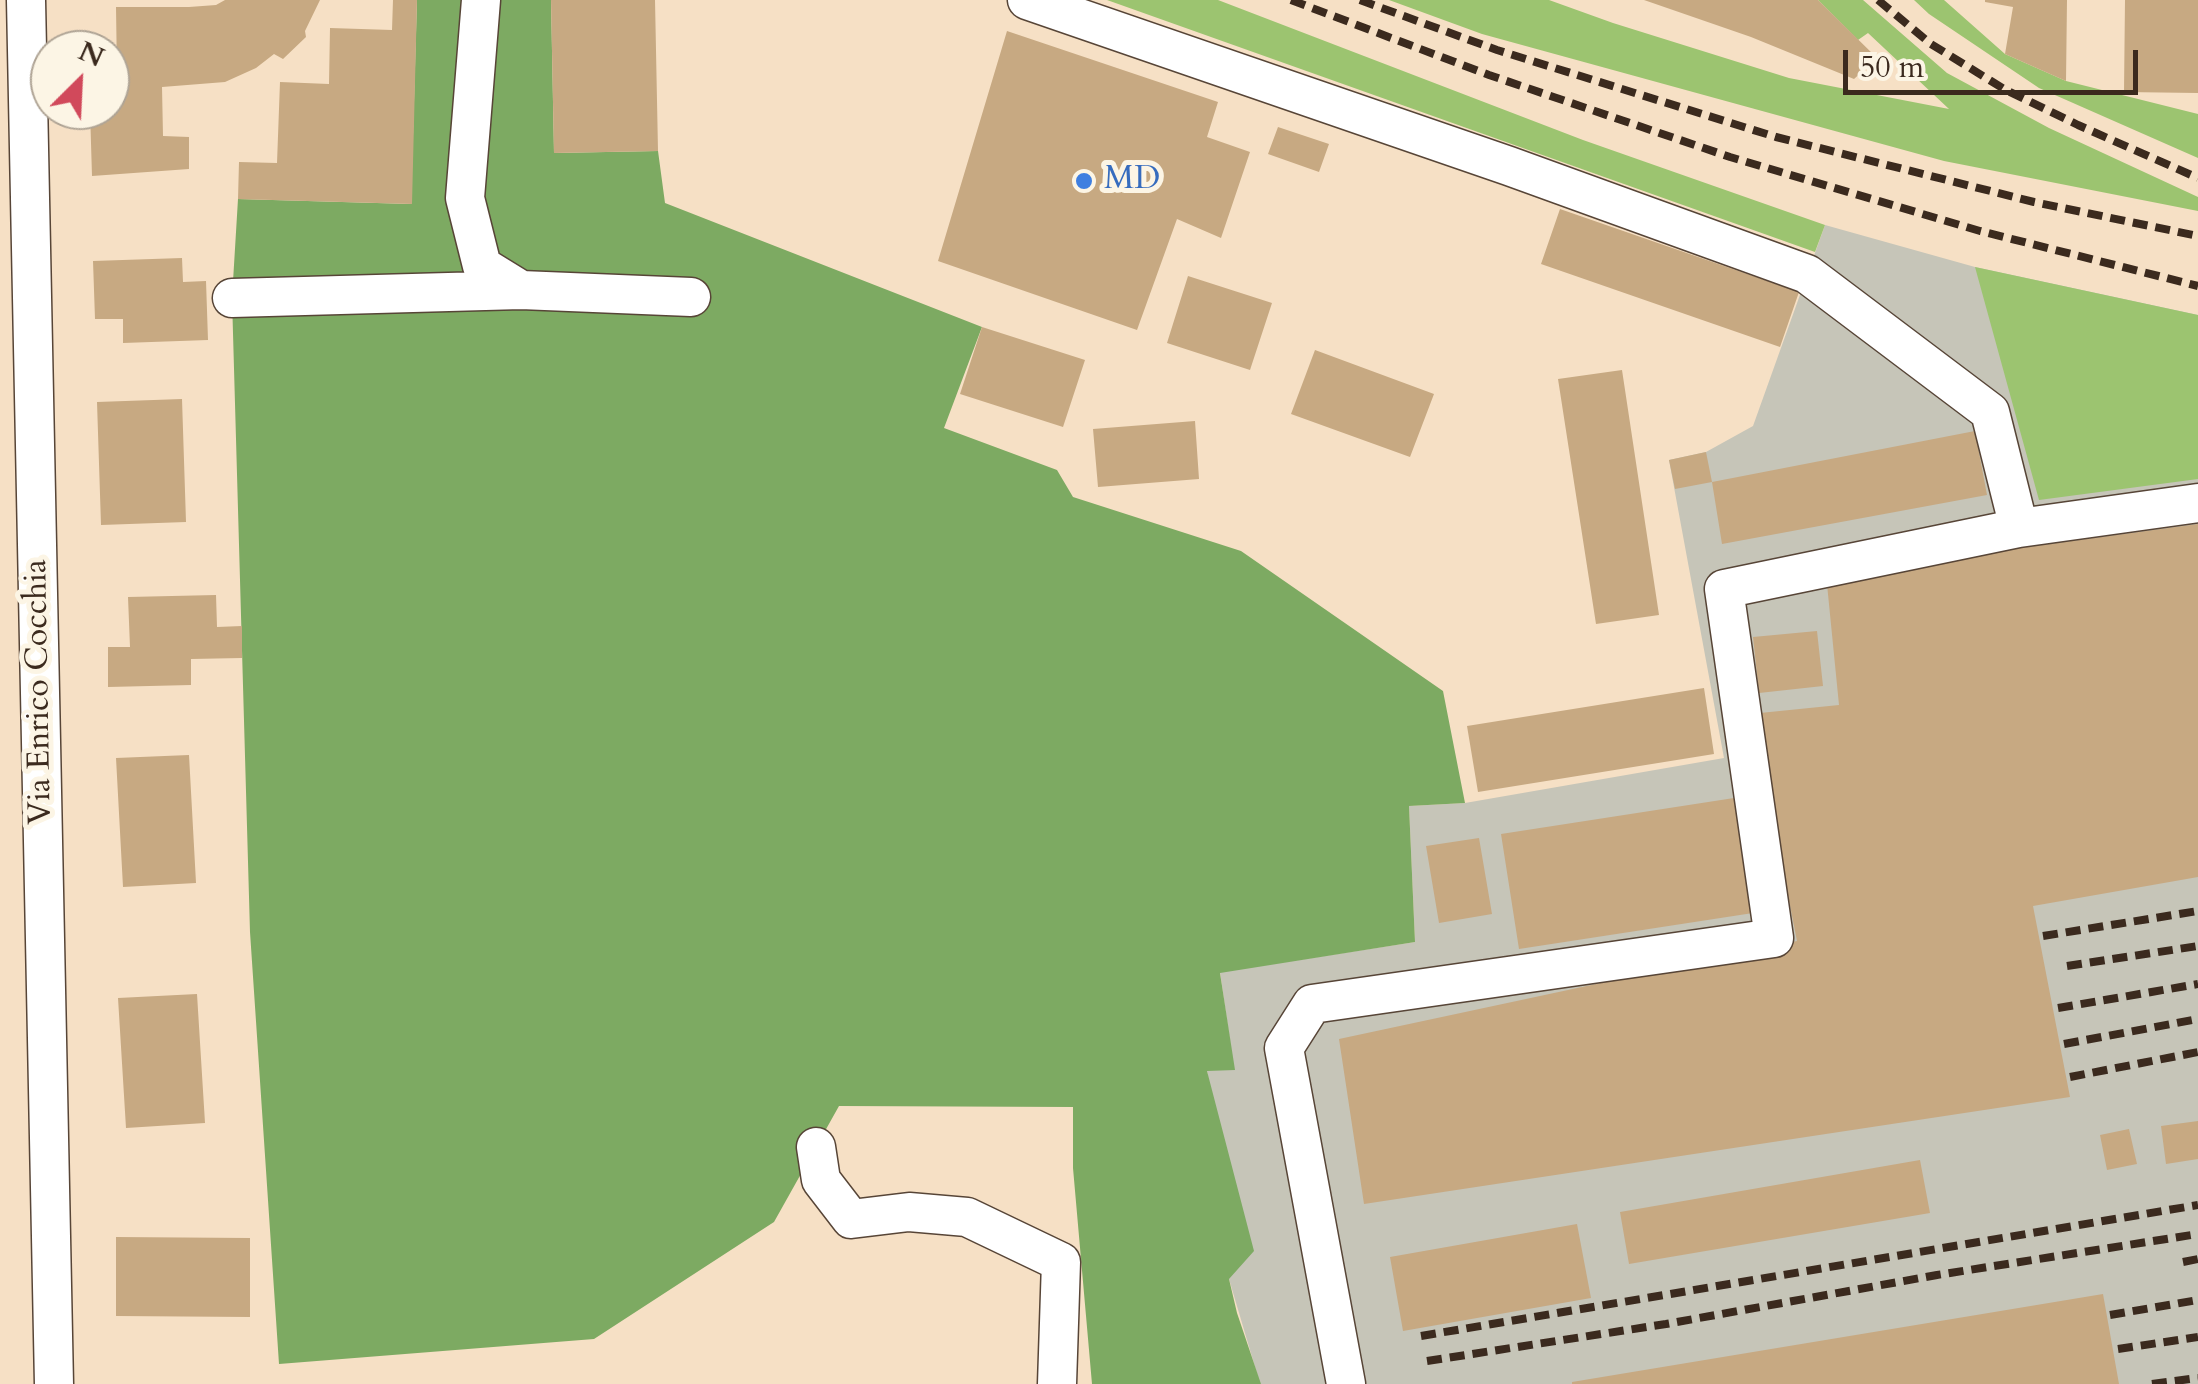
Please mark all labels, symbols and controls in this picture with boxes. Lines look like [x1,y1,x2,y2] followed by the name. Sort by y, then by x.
[30,30,130,130] north arrow
[1848,30,2143,92] scale bar
[73,32,110,77] text: N
[1860,47,1924,88] text: 50 m
[1104,162,1160,200] place label: MD
[1073,170,1095,192] marker: MD
[18,559,62,825] street label: Via Enrico Cocchia

